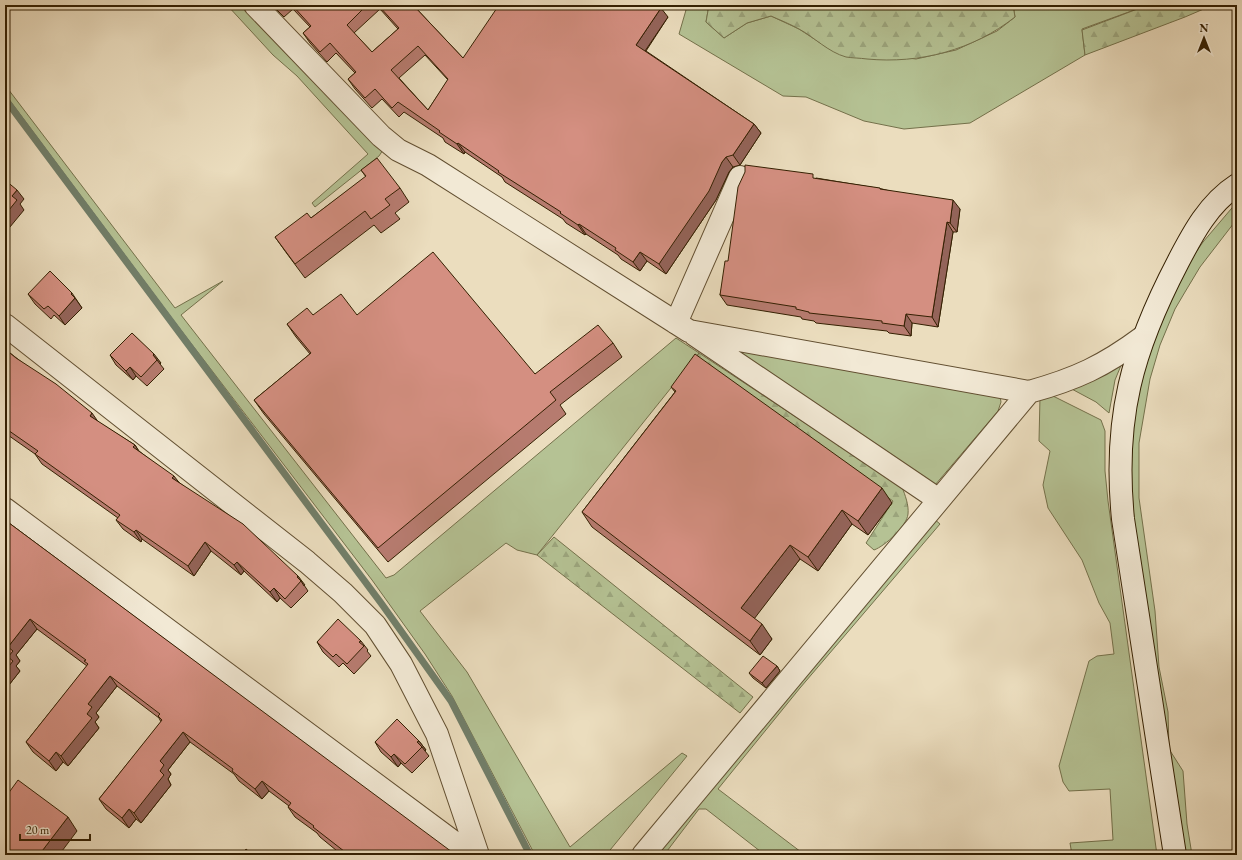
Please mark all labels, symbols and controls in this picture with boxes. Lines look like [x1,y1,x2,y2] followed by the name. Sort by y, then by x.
[1184,18,1224,58] north arrow
[1200,21,1209,35] text: N
[20,816,90,842] scale bar
[26,822,50,838] text: 20 m

